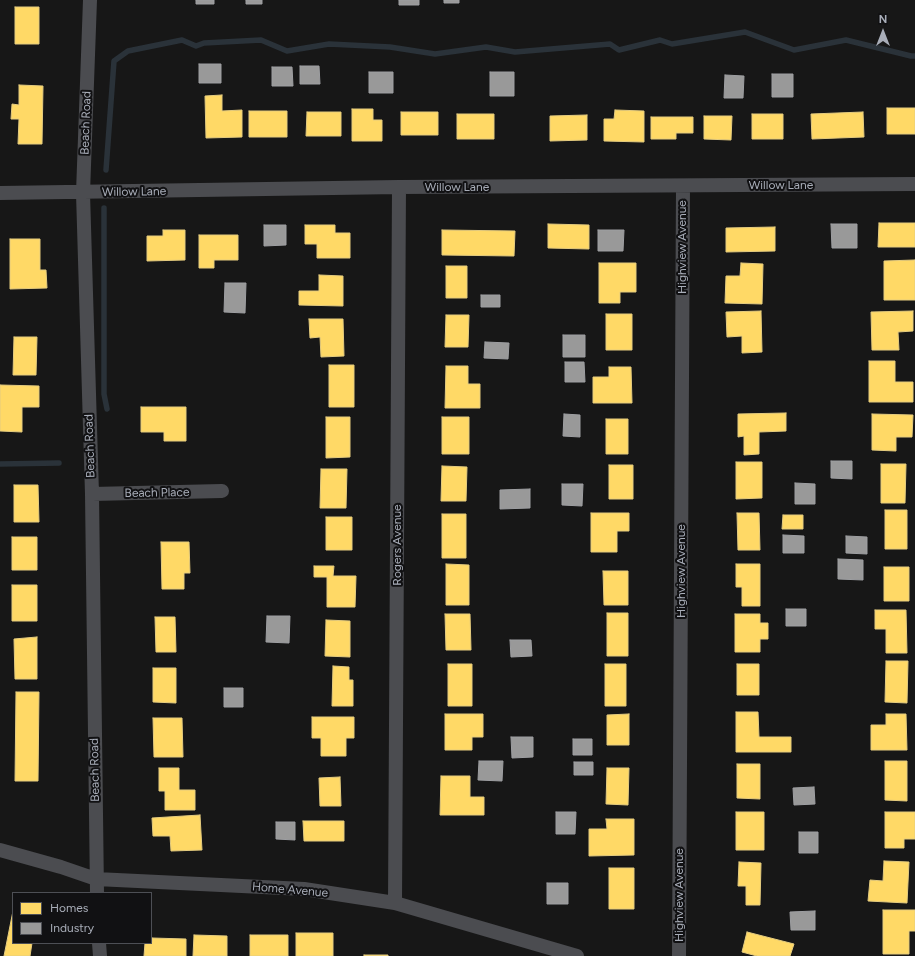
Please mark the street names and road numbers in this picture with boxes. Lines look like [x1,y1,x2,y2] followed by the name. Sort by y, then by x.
[78,91,94,155] street label: Beach Road
[749,178,813,192] street label: Willow Lane
[425,180,489,194] street label: Willow Lane
[102,184,166,200] street label: Willow Lane
[675,200,689,294] street label: Highview Avenue
[82,414,98,478] street label: Beach Road
[124,485,190,501] street label: Beach Place
[390,504,404,586] street label: Rogers Avenue
[674,524,688,618] street label: Highview Avenue
[87,738,103,802] street label: Beach Road
[672,848,686,942] street label: Highview Avenue
[251,880,329,900] street label: Home Avenue

